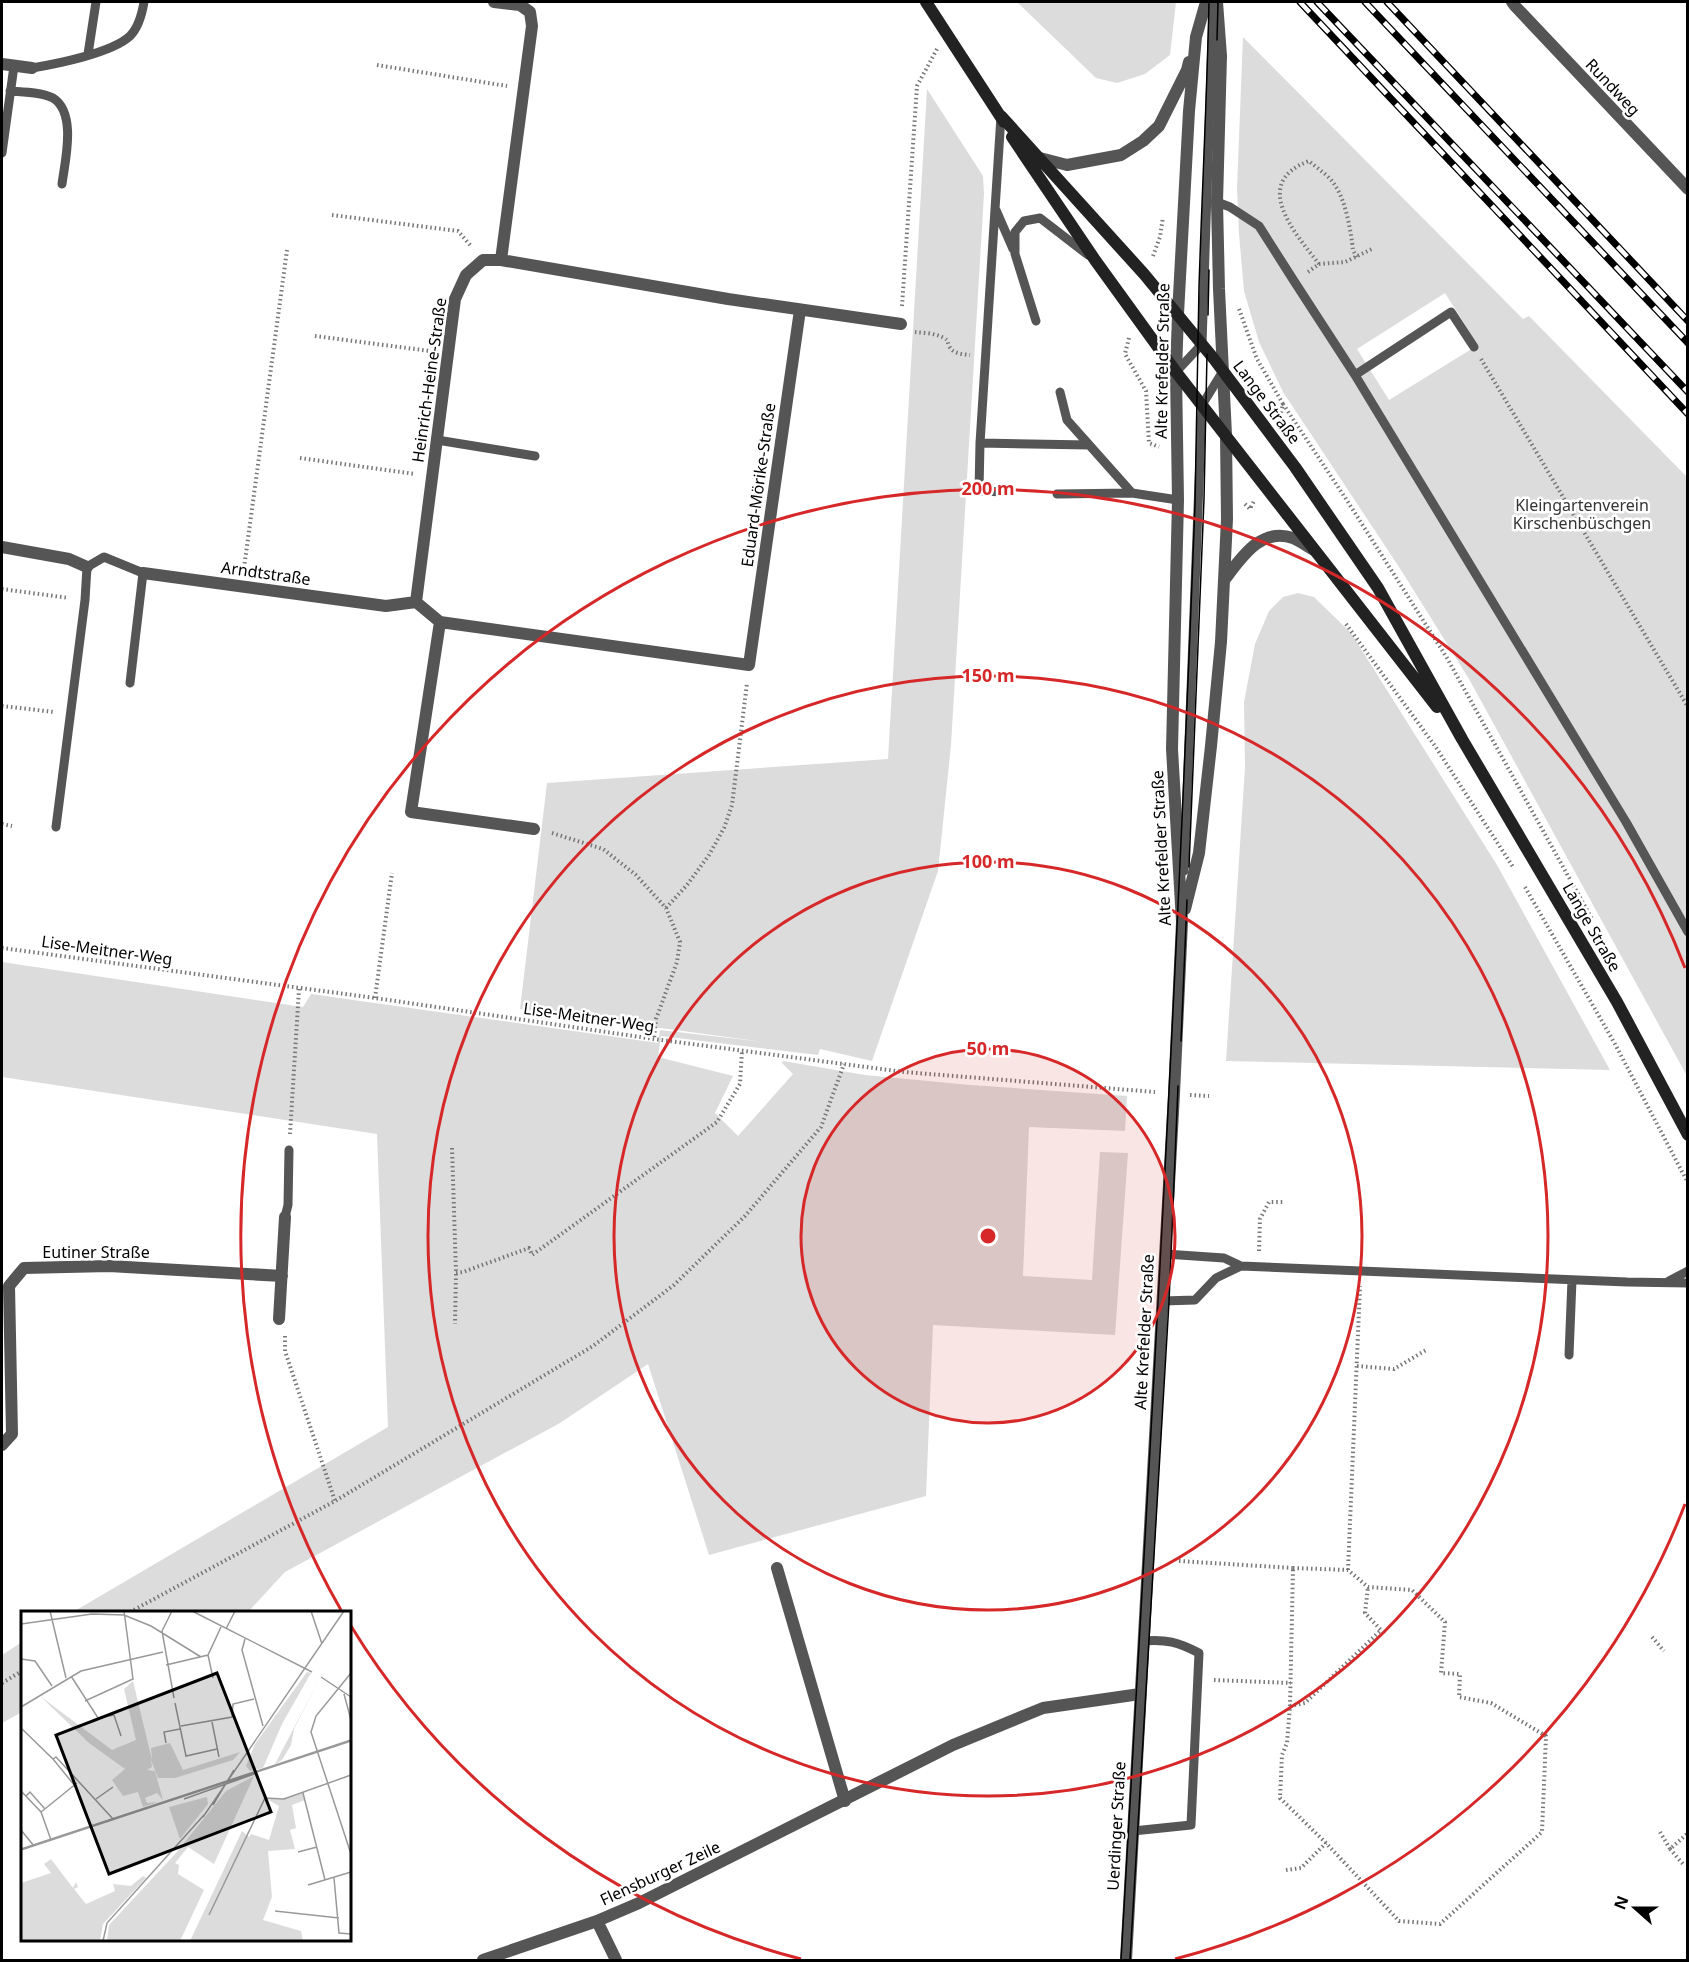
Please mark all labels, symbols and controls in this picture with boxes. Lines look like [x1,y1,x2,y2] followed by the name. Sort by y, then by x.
[1581,54,1645,120] street label: Rundweg
[1150,283,1174,439] street label: Alte Krefelder Straße
[407,296,451,464] street label: Heinrich-Heine-Straße
[1228,356,1306,448] street label: Lange Straße
[736,402,780,568] street label: Eduard-Mörike-Straße
[961,476,1015,500] text: 200 m
[1513,494,1651,534] park label: Kleingartenverein Kirschenbüschgen
[220,556,312,590] street label: Arndtstraße
[961,663,1015,687] text: 150 m
[1146,770,1176,926] street label: Alte Krefelder Straße
[961,849,1015,873] text: 100 m
[1558,879,1626,975] street label: Lange Straße
[40,930,174,970] street label: Lise-Meitner-Weg
[522,997,656,1037] street label: Lise-Meitner-Weg
[967,1036,1009,1060] text: 50 m
[978,1226,998,1246] centre of rings
[42,1241,150,1263] street label: Eutiner Straße
[1129,1254,1159,1410] street label: Alte Krefelder Straße
[21,1611,351,1941] inset map
[1102,1761,1130,1891] street label: Uerdinger Straße
[596,1836,724,1910] street label: Flensburger Zeile
[1605,1878,1665,1938] north arrow
[1608,1893,1634,1913] text: N

